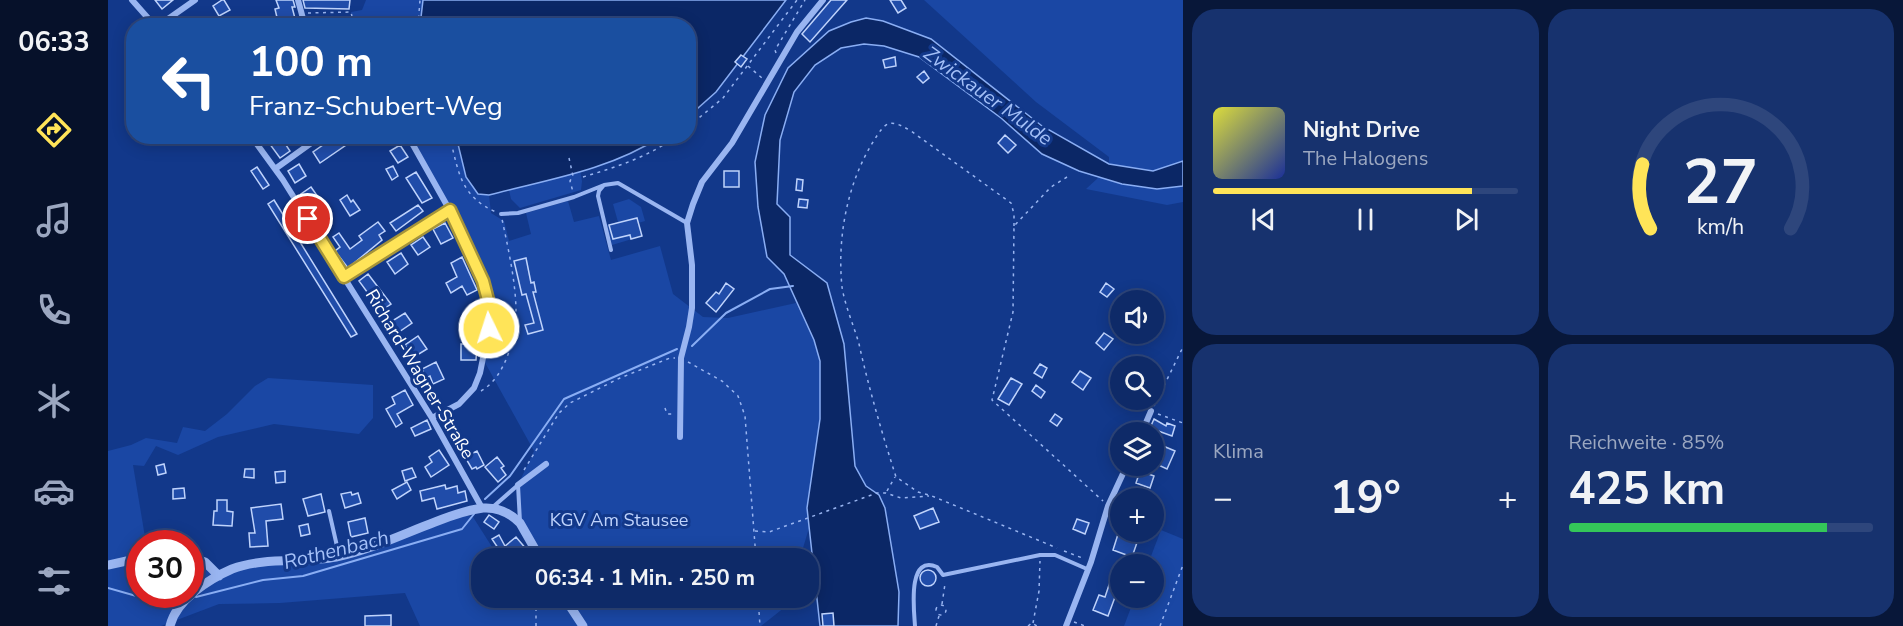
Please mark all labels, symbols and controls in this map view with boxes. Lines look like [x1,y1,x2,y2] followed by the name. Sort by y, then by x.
[18,24,90,61] text: 06:33
[249,34,373,91] text: 100 m
[918,40,1058,152] water label: Zwickauer Mulde
[150,42,228,120] icon: left
[249,88,503,125] text: Franz-Schubert-Weg
[33,109,75,151] icon: directions
[1303,115,1420,145] text: Night Drive
[1683,140,1758,225] text: 27
[1303,145,1428,172] text: The Halogens
[282,193,333,244] pin
[33,199,75,241] icon: music
[291,202,324,235] icon: arrive
[1247,203,1280,236] icon: previous
[1349,203,1382,236] icon: pause
[1450,203,1483,236] icon: next
[1697,212,1744,242] text: km/h
[360,285,480,463] street label: Richard-Wagner-Straße
[33,289,75,331] icon: phone
[1110,290,1164,608] map controls
[1110,290,1164,344] button: sound
[457,296,521,360] position arrow
[1110,356,1164,410] button: search
[33,380,75,422] icon: climate
[1110,422,1164,476] button: layers
[1569,429,1724,456] text: Reichweite · 85%
[1213,438,1264,465] text: Klima
[1569,459,1725,520] text: 425 km
[1330,468,1401,529] text: 19°
[33,470,75,512] icon: car
[1213,476,1233,521] text: −
[1498,476,1518,521] text: +
[1110,488,1164,542] button: +
[550,508,688,532] park label: KGV Am Stausee
[281,524,391,576] water label: Rothenbach
[126,530,204,608] speed limit sign: 30
[1110,554,1164,608] button: −
[33,560,75,602] icon: filters
[535,563,755,593] text: 06:34 · 1 Min. · 250 m

